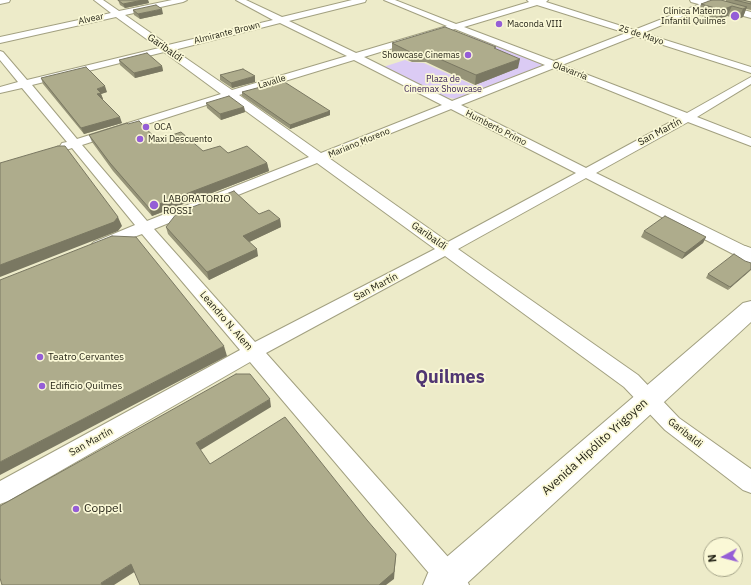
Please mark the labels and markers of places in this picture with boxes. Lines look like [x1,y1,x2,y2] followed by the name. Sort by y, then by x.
[661,6,726,27] place label: Clínica Materno Infantil Quilmes
[729,10,741,22] marker: Clínica Materno Infantil Quilmes
[494,19,504,29] marker: Maconda VIII
[507,19,562,29] place label: Maconda VIII
[382,50,460,60] place label: Showcase Cinemas
[463,50,473,60] marker: Showcase Cinemas
[141,122,151,132] marker: OCA
[154,122,172,132] place label: OCA
[135,134,145,144] marker: Maxi Descuento
[148,134,212,144] place label: Maxi Descuento
[163,193,230,216] place label: LABORATORIO ROSSI
[148,199,160,211] marker: LABORATORIO ROSSI
[48,351,124,363] place label: Teatro Cervantes
[35,352,45,362] marker: Teatro Cervantes
[50,380,122,392] place label: Edificio Quilmes
[37,381,47,391] marker: Edificio Quilmes
[84,502,122,516] place label: Coppel
[71,504,81,514] marker: Coppel

